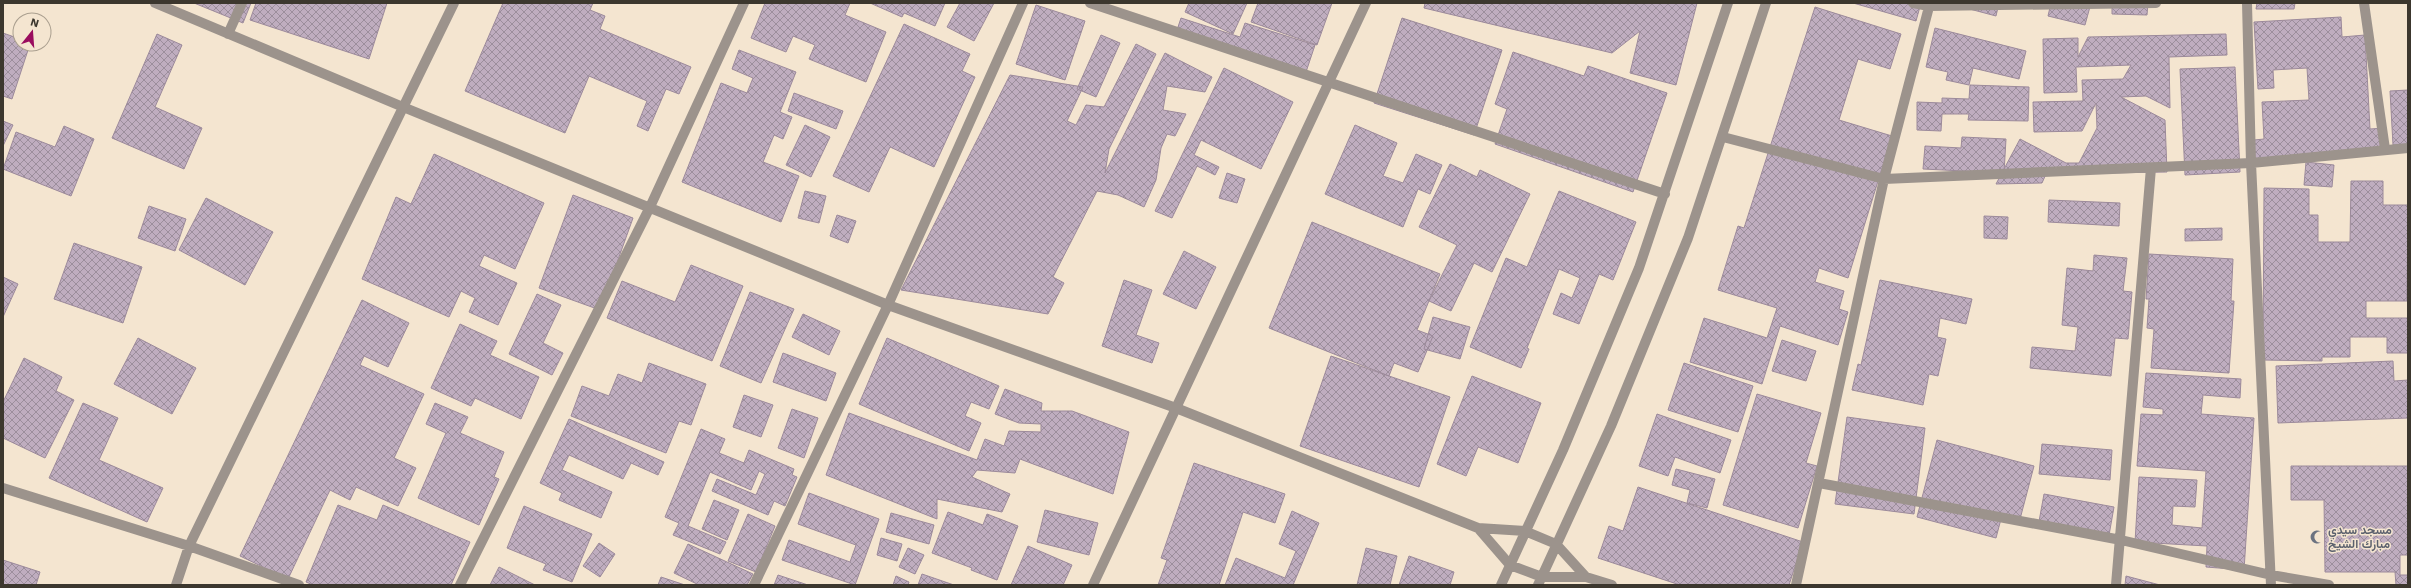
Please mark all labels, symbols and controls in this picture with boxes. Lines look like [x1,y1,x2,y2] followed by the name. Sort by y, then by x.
[12,12,52,52] north arrow
[29,16,41,30] text: N
[2328,523,2392,552] place label: مسجد سيدي مبارك الشيخ
[2309,529,2325,545] mosque icon: مسجد سيدي مبارك الشيخ

